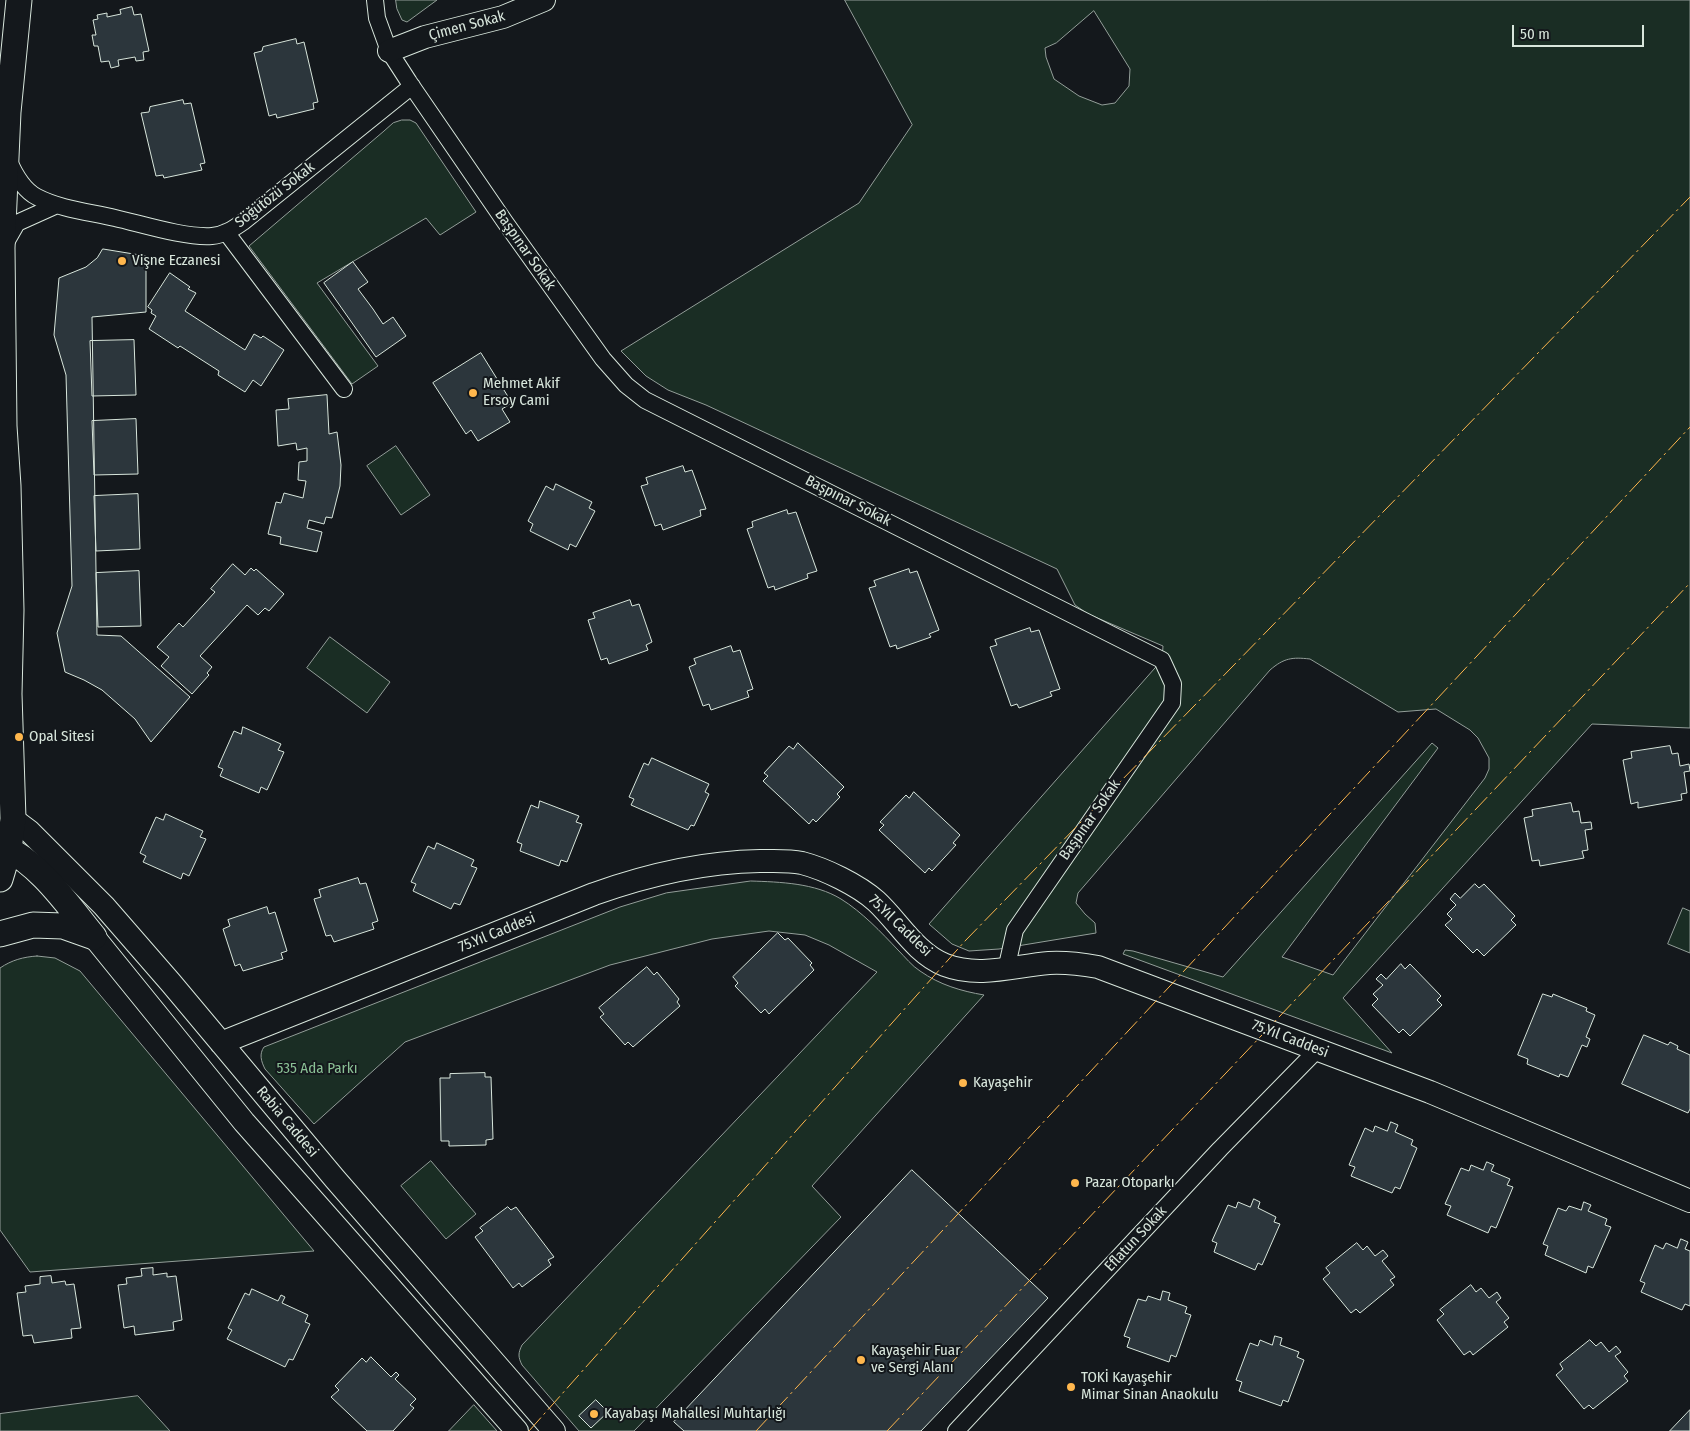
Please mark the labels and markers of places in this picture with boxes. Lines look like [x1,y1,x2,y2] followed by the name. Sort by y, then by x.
[132,252,220,270] place label: Vişne Eczanesi
[116,255,128,267] marker: Vişne Eczanesi
[483,375,560,410] place label: Mehmet Akif Ersoy Cami
[467,387,479,399] marker: Mehmet Akif Ersoy Cami
[29,728,94,746] place label: Opal Sitesi
[13,731,25,743] marker: Opal Sitesi
[973,1074,1032,1092] place label: Kayaşehir
[957,1077,969,1089] marker: Kayaşehir
[1085,1174,1174,1192] place label: Pazar Otoparkı
[1069,1177,1081,1189] marker: Pazar Otoparkı
[871,1342,960,1377] place label: Kayaşehir Fuar ve Sergi Alanı
[855,1354,867,1366] marker: Kayaşehir Fuar ve Sergi Alanı
[1081,1369,1219,1404] place label: TOKİ Kayaşehir Mimar Sinan Anaokulu
[1065,1381,1077,1393] marker: TOKİ Kayaşehir Mimar Sinan Anaokulu
[604,1405,786,1423] place label: Kayabaşı Mahallesi Muhtarlığı
[588,1408,600,1420] marker: Kayabaşı Mahallesi Muhtarlığı

